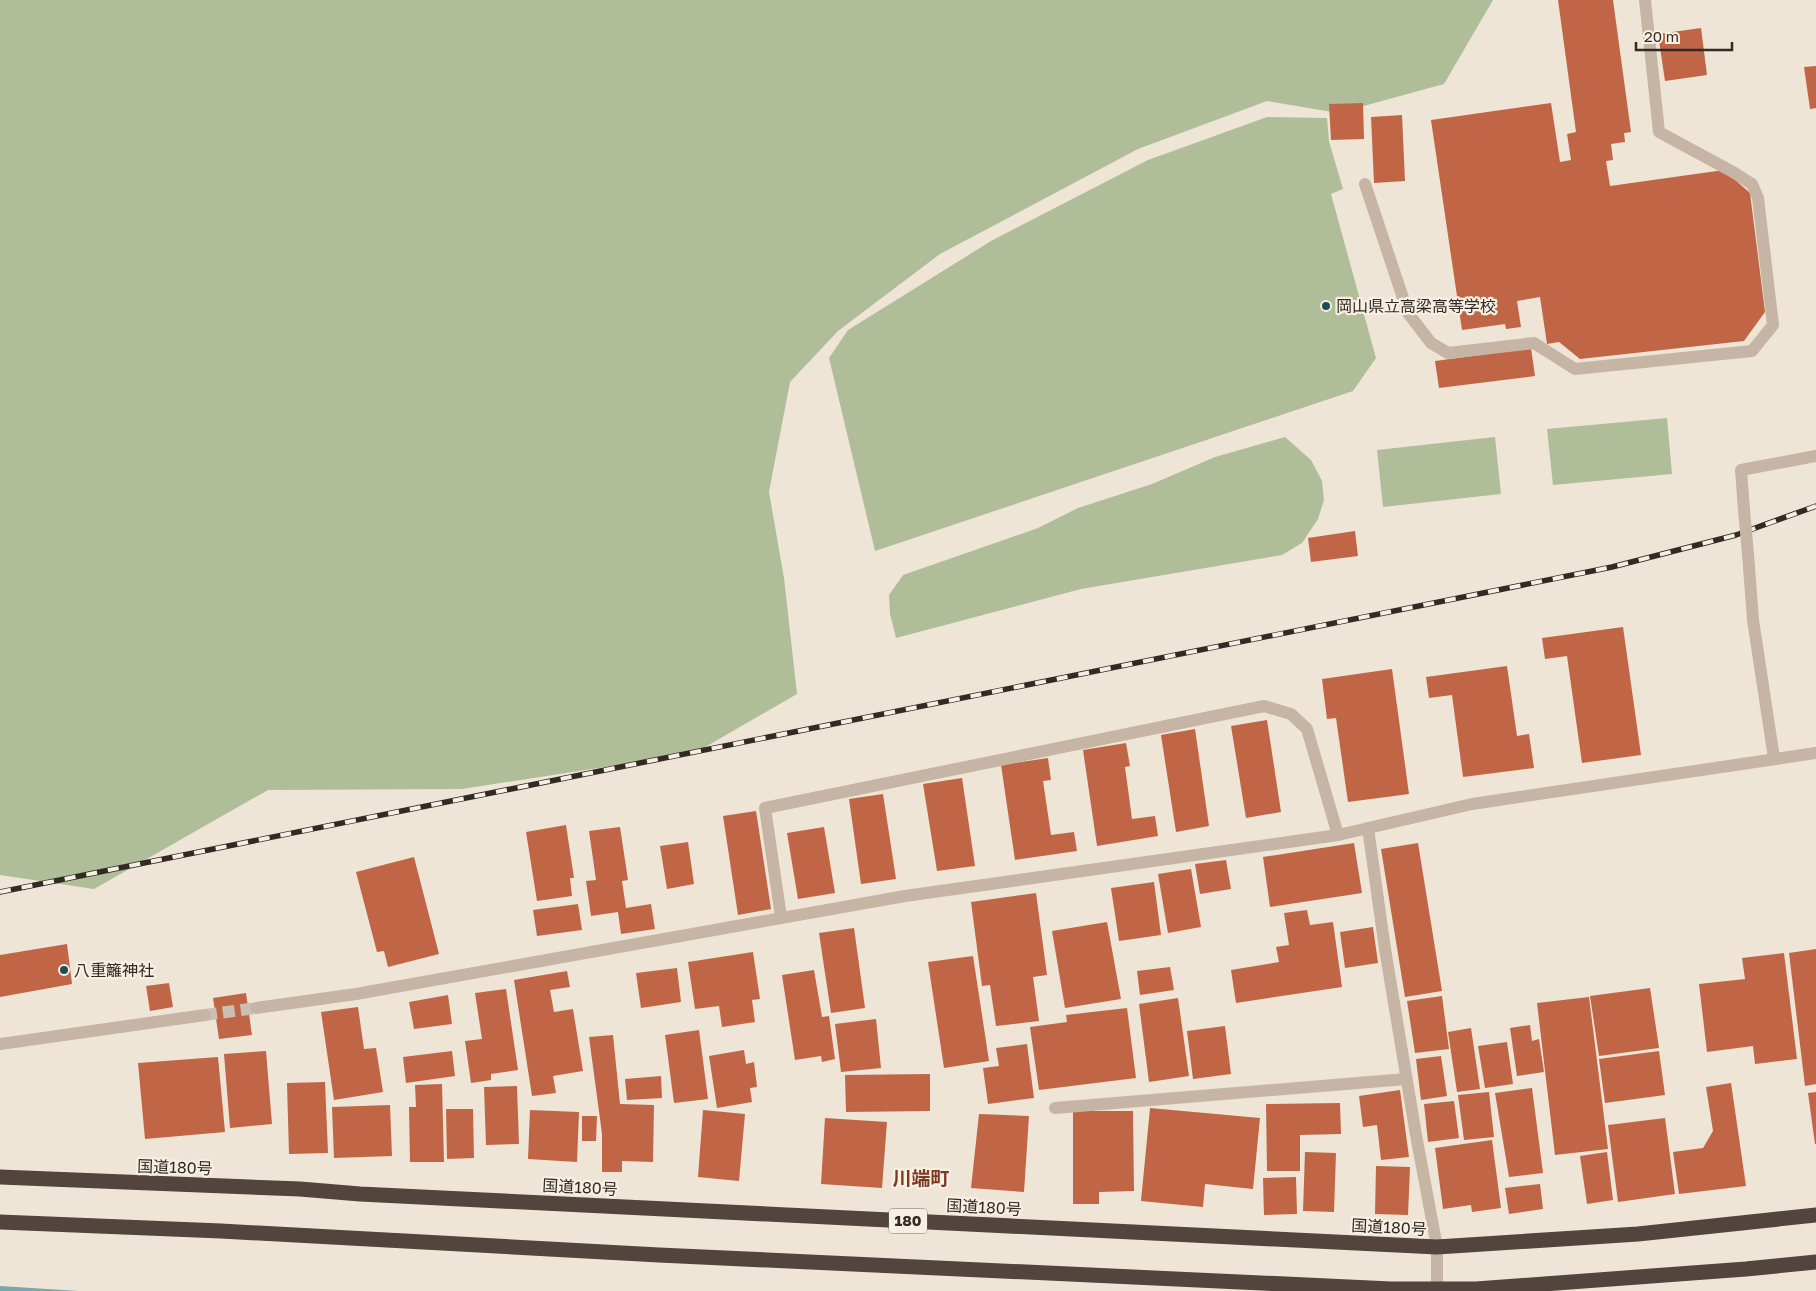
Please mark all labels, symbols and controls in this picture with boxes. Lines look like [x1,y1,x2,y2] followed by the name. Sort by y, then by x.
[1636,20,1732,52] scale bar
[1644,27,1679,45] text: 20 m
[1336,296,1496,316] place label: 岡山県立高梁高等学校
[1320,300,1332,312] marker: 岡山県立高梁高等学校
[74,960,154,980] place label: 八重籬神社
[58,964,70,976] marker: 八重籬神社
[137,1156,213,1178] street label: 国道180号
[892,1166,950,1189] district label: 川端町
[542,1175,618,1199] street label: 国道180号
[946,1195,1022,1219] street label: 国道180号
[889,1208,927,1234] road number: 180
[1351,1215,1427,1239] street label: 国道180号

